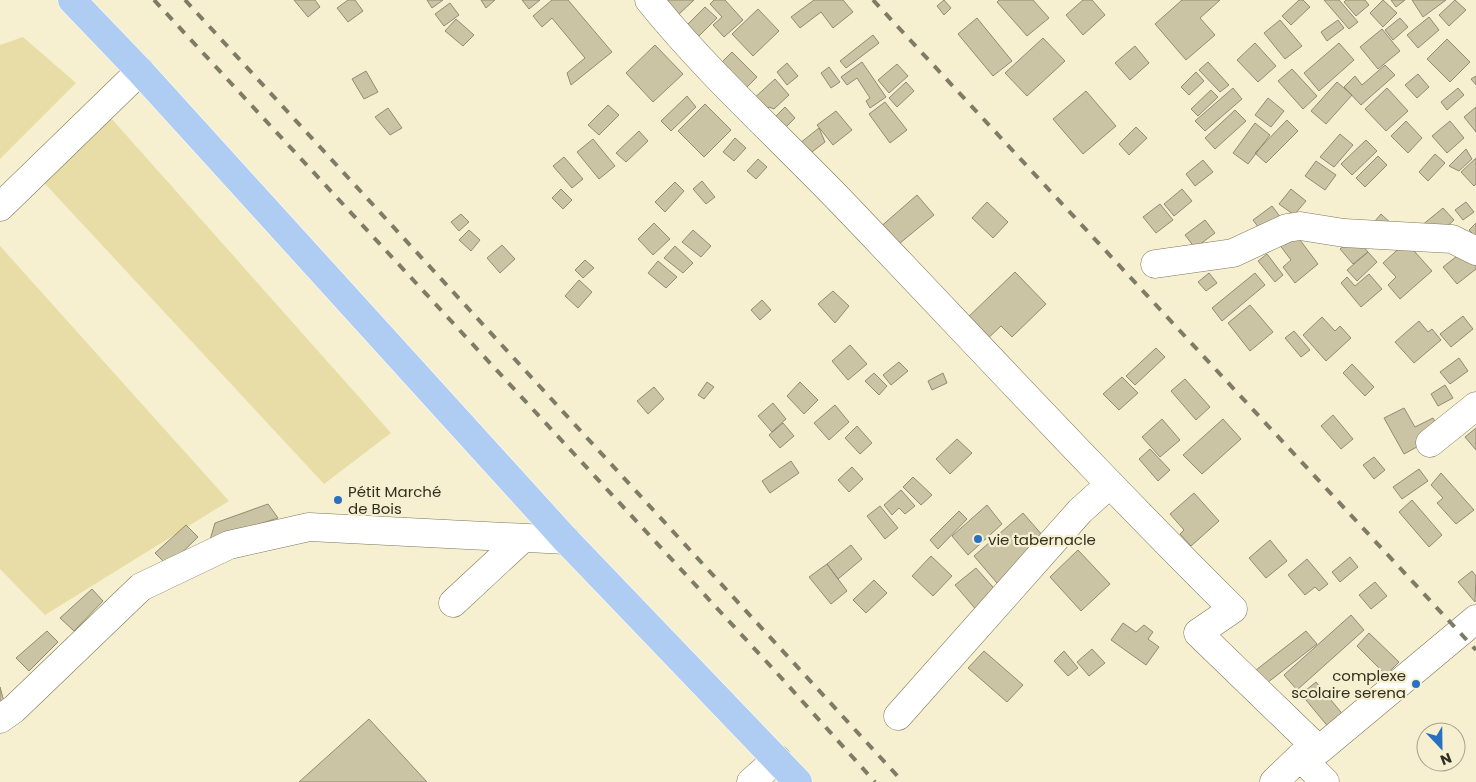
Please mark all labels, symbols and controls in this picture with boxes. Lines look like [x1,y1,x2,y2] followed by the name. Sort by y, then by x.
[348,481,441,519] place label: Pétit Marché de Bois
[332,494,344,506] marker: Pétit Marché de Bois
[988,529,1096,550] place label: vie tabernacle
[972,533,984,545] marker: vie tabernacle
[1291,665,1406,703] place label: complexe scolaire serena
[1410,678,1422,690] marker: complexe scolaire serena
[1416,722,1466,772] north arrow
[1437,748,1454,770] text: N

